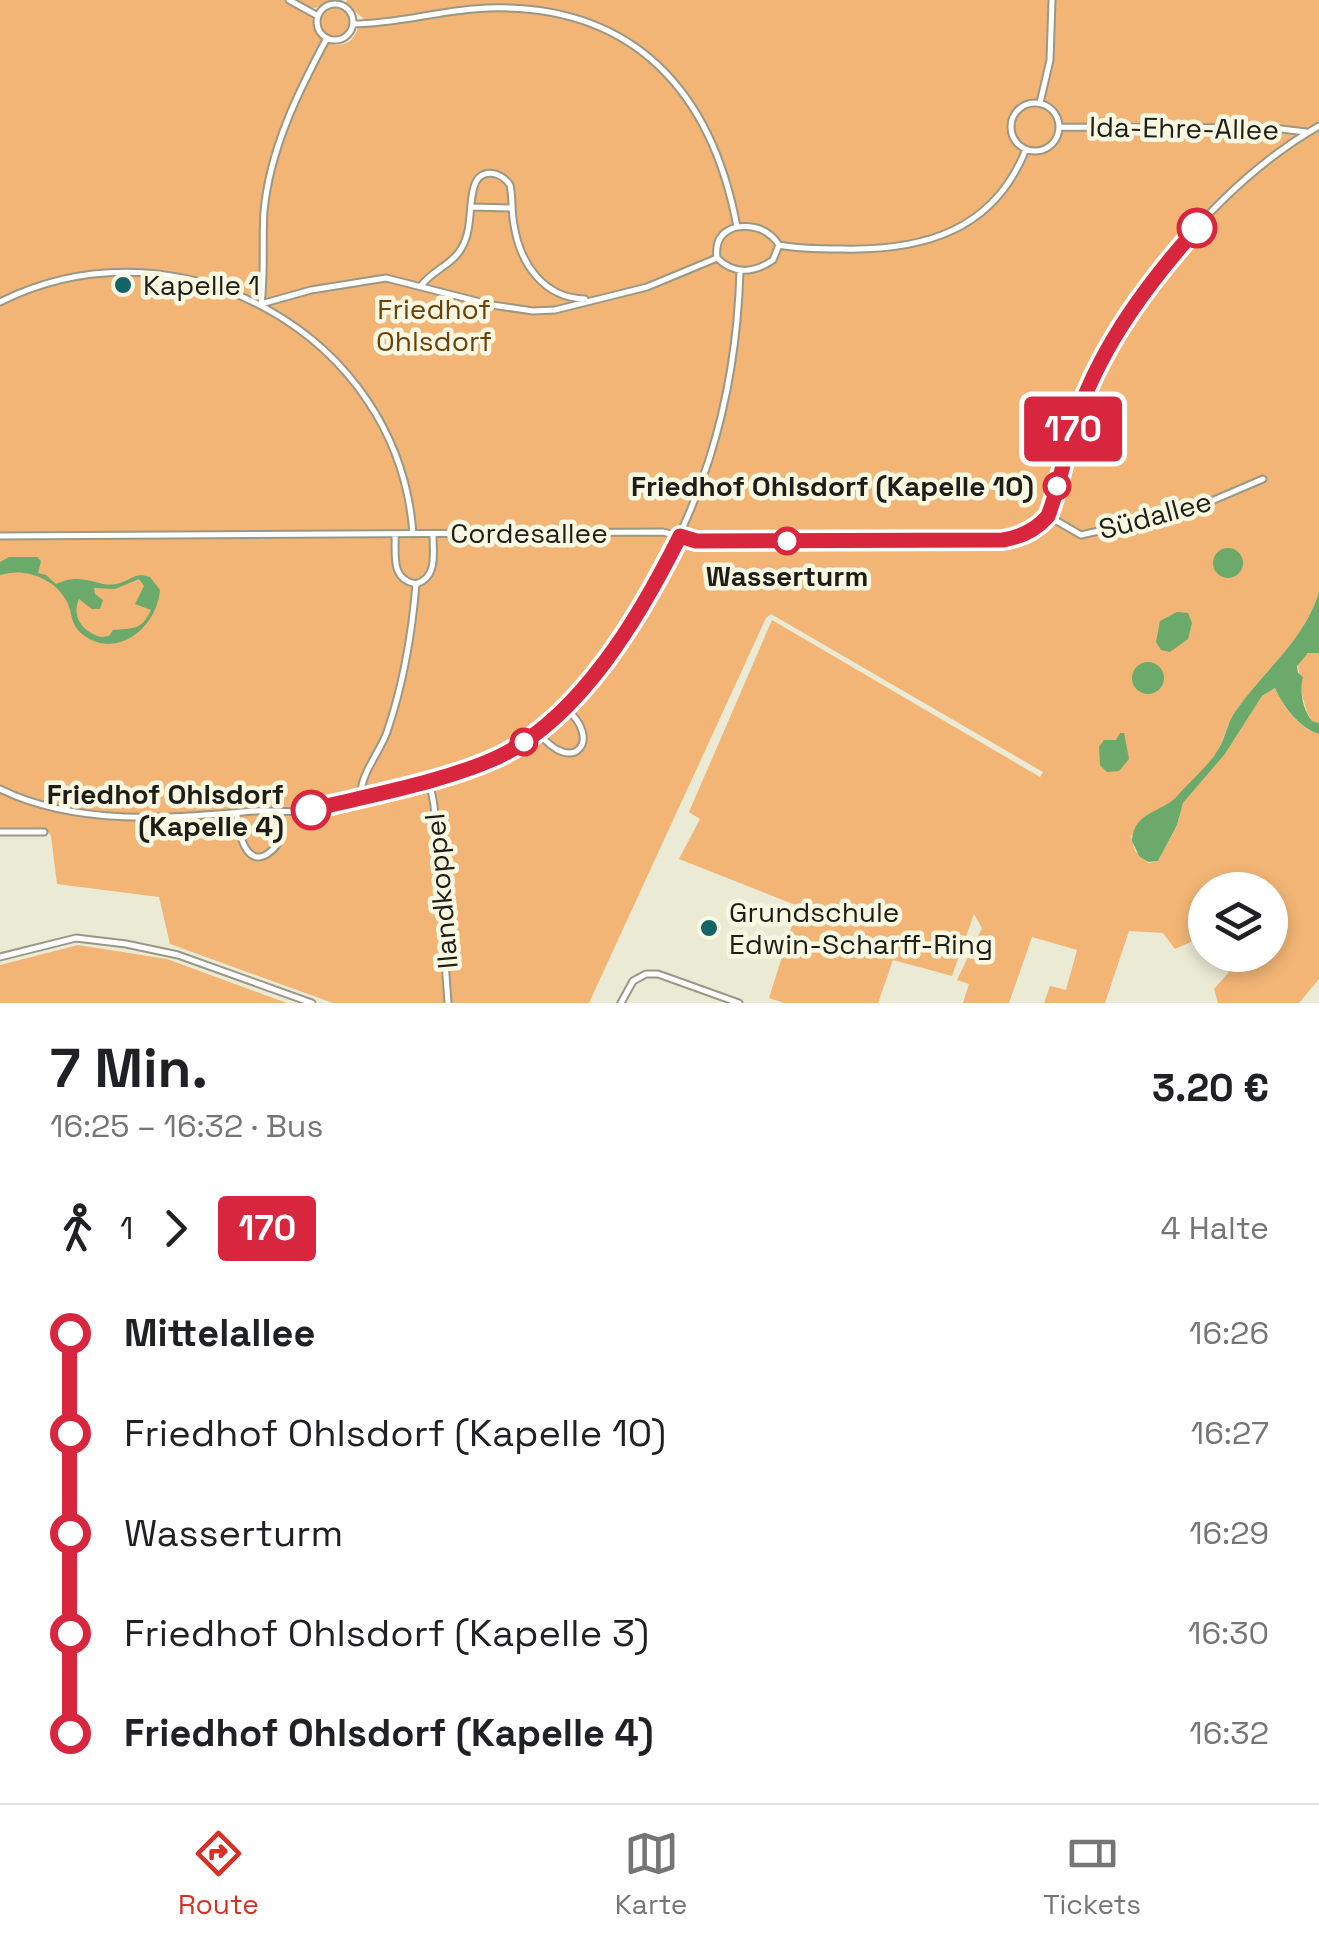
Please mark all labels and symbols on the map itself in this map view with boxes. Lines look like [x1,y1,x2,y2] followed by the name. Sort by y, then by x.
[1089,108,1279,148] street label: Ida-Ehre-Allee
[1178,209,1216,247] unlabelled marker
[143,267,260,303] place label: Kapelle 1
[112,274,134,296] marker: Kapelle 1
[376,291,492,359] park label: Friedhof Ohlsdorf
[1016,396,1130,462] line badge: 170
[631,468,1034,504] place label: Friedhof Ohlsdorf (Kapelle 10)
[1044,473,1070,499] marker: Friedhof Ohlsdorf (Kapelle 10)
[1095,483,1215,547] street label: Südallee
[450,515,608,551] street label: Cordesallee
[774,528,800,554] marker: Wasserturm
[706,558,868,594] place label: Wasserturm
[511,729,537,755] unlabelled marker
[47,776,284,844] place label: Friedhof Ohlsdorf (Kapelle 4)
[292,791,330,829] marker: Friedhof Ohlsdorf (Kapelle 4)
[416,812,466,970] street label: Ilandkoppel
[729,894,993,962] place label: Grundschule Edwin-Scharff-Ring
[698,917,720,939] marker: Grundschule Edwin-Scharff-Ring

